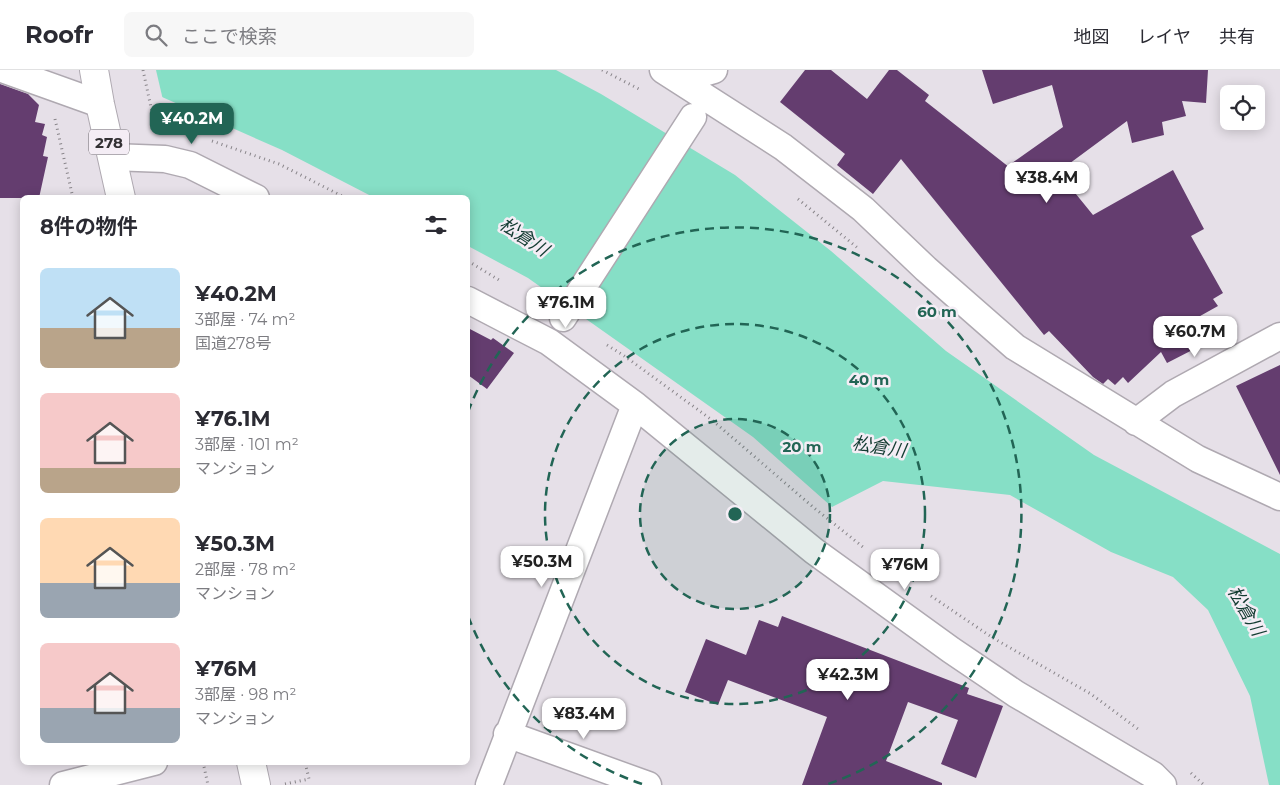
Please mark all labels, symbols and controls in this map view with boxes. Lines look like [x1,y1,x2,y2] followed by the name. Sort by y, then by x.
[124,12,474,57] search box
[25,20,94,49] text: Roofr
[142,21,170,49] icon: search
[182,25,277,48] text: ここで検索
[1074,26,1110,48] text: 地図
[1138,26,1191,48] text: レイヤ
[1219,26,1255,48] text: 共有
[1220,85,1265,130] map controls
[1220,85,1265,130] button: locate
[151,102,233,145] pin: ¥40.2M
[161,109,223,128] text: ¥40.2M
[89,130,129,154] road number: 278
[1006,162,1088,204] pin: ¥38.4M
[1016,168,1078,187] text: ¥38.4M
[422,211,450,239] icon: filters
[495,213,554,262] water label: 松倉川
[40,214,138,239] text: 8件の物件
[195,281,277,306] text: ¥40.2M
[525,286,607,329] pin: ¥76.1M
[80,288,140,348] icon: home
[537,293,595,312] text: ¥76.1M
[917,302,957,321] text: 60 m
[195,310,295,329] text: 3部屋 · 74 m²
[1154,316,1236,358] pin: ¥60.7M
[1164,322,1226,341] text: ¥60.7M
[195,334,271,353] text: 国道278号
[849,370,889,389] text: 40 m
[195,406,271,431] text: ¥76.1M
[80,413,140,473] icon: home
[851,432,909,462] water label: 松倉川
[195,435,299,454] text: 3部屋 · 101 m²
[782,437,822,456] text: 20 m
[195,459,275,478] text: マンション
[726,505,744,523] centre of rings
[195,531,275,556] text: ¥50.3M
[80,538,140,598] icon: home
[501,546,583,588] pin: ¥50.3M
[875,548,935,591] pin: ¥76M
[511,552,573,571] text: ¥50.3M
[881,555,929,574] text: ¥76M
[195,560,296,579] text: 2部屋 · 78 m²
[1223,582,1270,642] water label: 松倉川
[195,584,275,603] text: マンション
[195,656,257,681] text: ¥76M
[807,658,889,701] pin: ¥42.3M
[80,663,140,723] icon: home
[817,665,879,684] text: ¥42.3M
[195,685,296,704] text: 3部屋 · 98 m²
[543,698,625,740] pin: ¥83.4M
[553,704,615,723] text: ¥83.4M
[195,709,275,728] text: マンション

